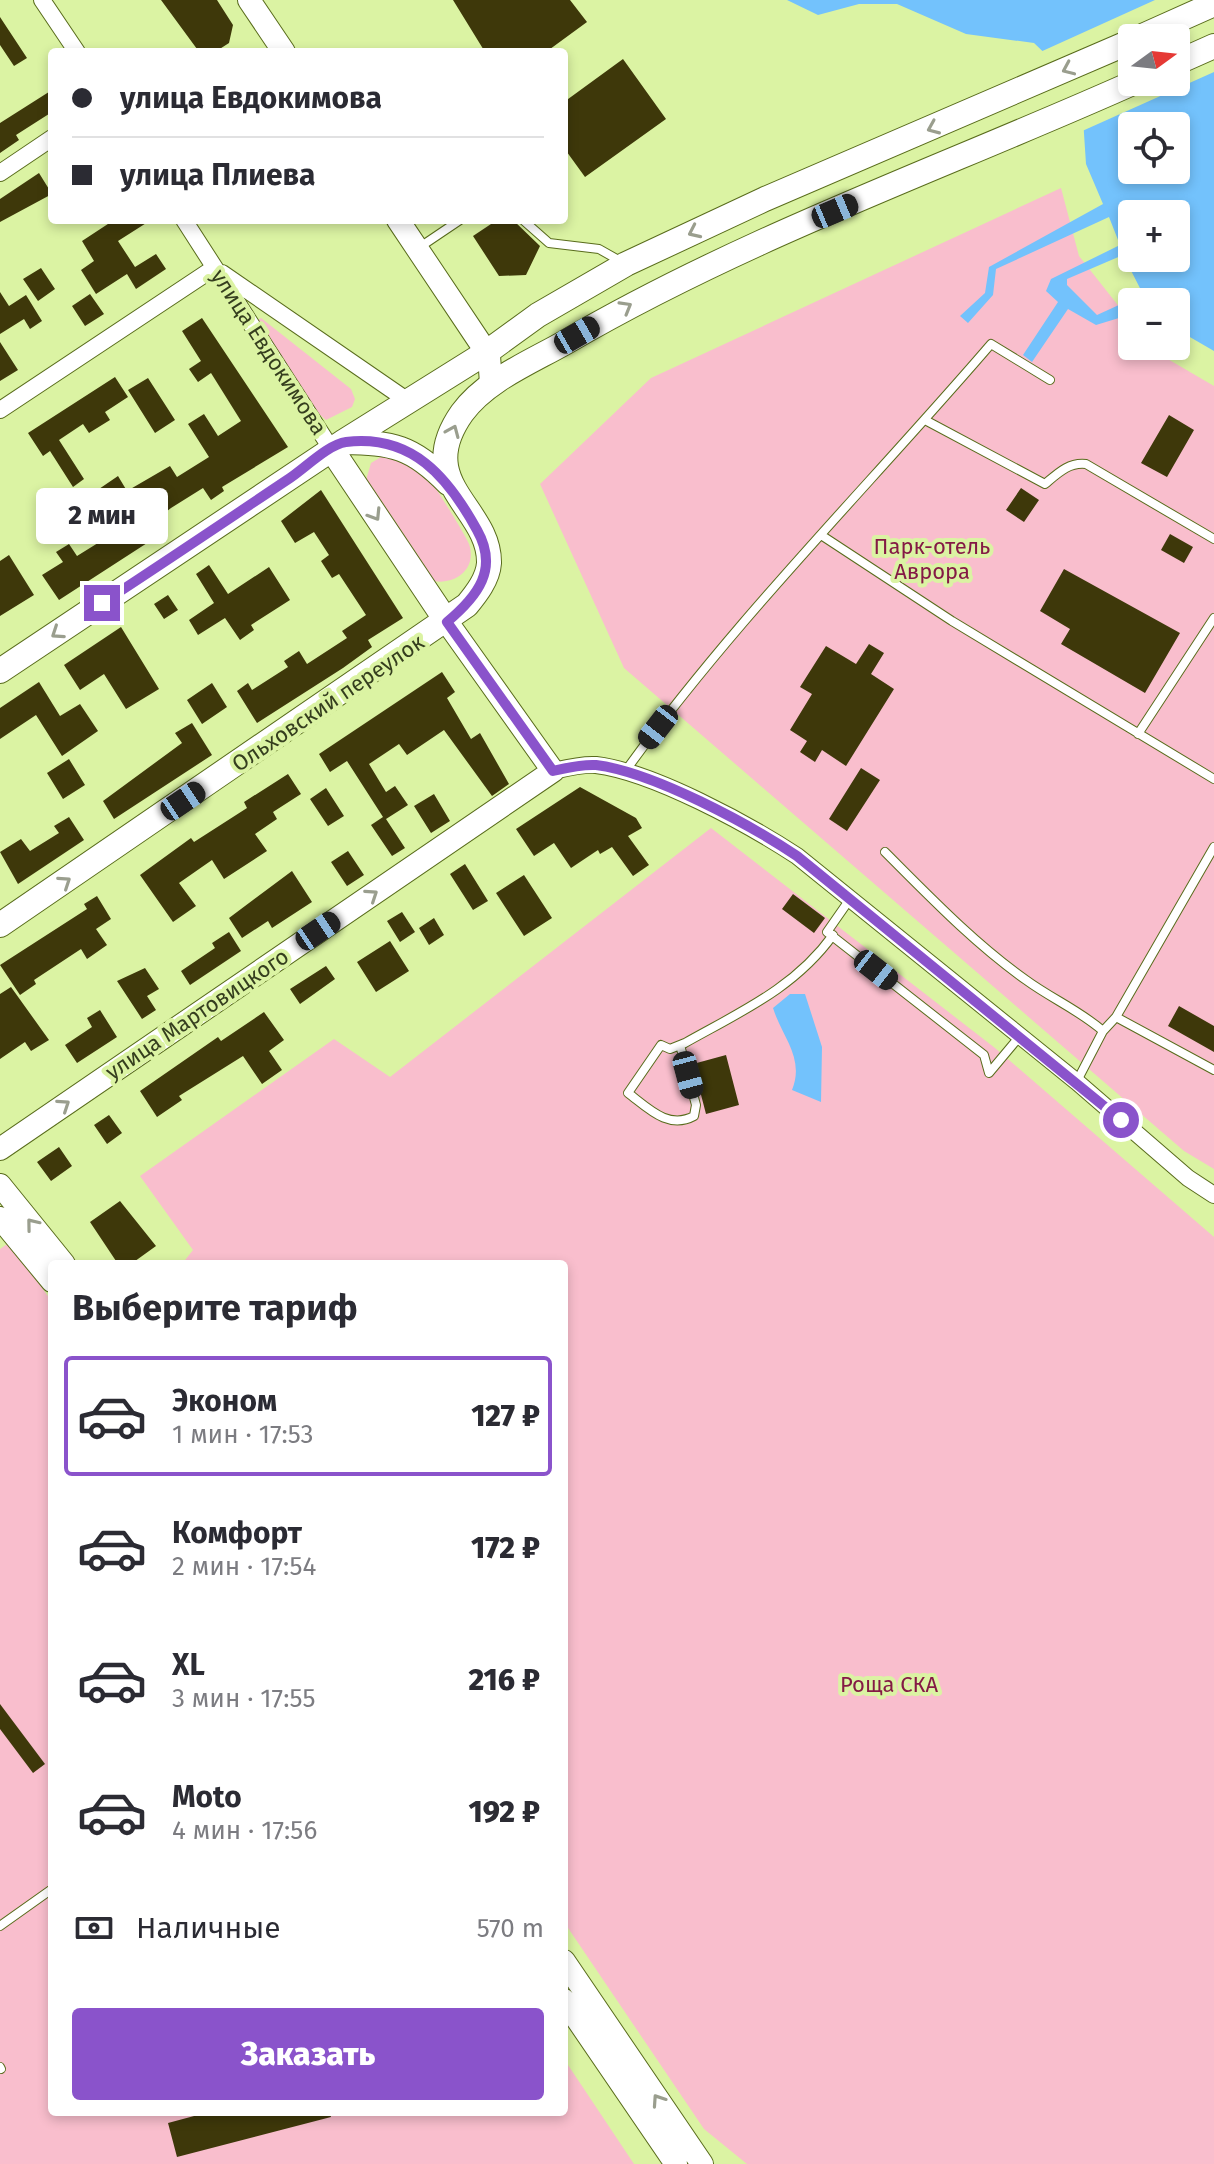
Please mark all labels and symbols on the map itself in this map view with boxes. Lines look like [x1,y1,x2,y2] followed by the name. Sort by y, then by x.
[1118,24,1190,96] north arrow
[1062,59,1076,75] one-way arrow
[926,119,941,135] one-way arrow
[808,191,862,231] car
[688,222,703,238] one-way arrow
[205,264,333,440] street label: улица Евдокимова
[617,301,632,317] one-way arrow
[550,313,604,357] car
[443,425,460,439] one-way arrow
[36,487,168,543] callout: 2 мин
[365,506,380,521] one-way arrow
[874,533,990,585] park label: Парк-отель Аврора
[84,585,120,621] route end
[52,623,66,638] one-way arrow
[227,628,430,777] street label: Ольховский переулок
[634,701,682,753] car
[156,778,210,824] car
[56,876,70,891] one-way arrow
[363,890,377,905] one-way arrow
[291,908,345,954] car
[100,943,294,1085] street label: улица Мартовицкого
[850,946,902,994] car
[670,1049,706,1101] car
[56,1099,70,1114] one-way arrow
[1103,1102,1139,1138] route start
[27,1219,42,1234] one-way arrow
[840,1671,938,1698] park label: Роща СКА
[653,2094,668,2108] one-way arrow

